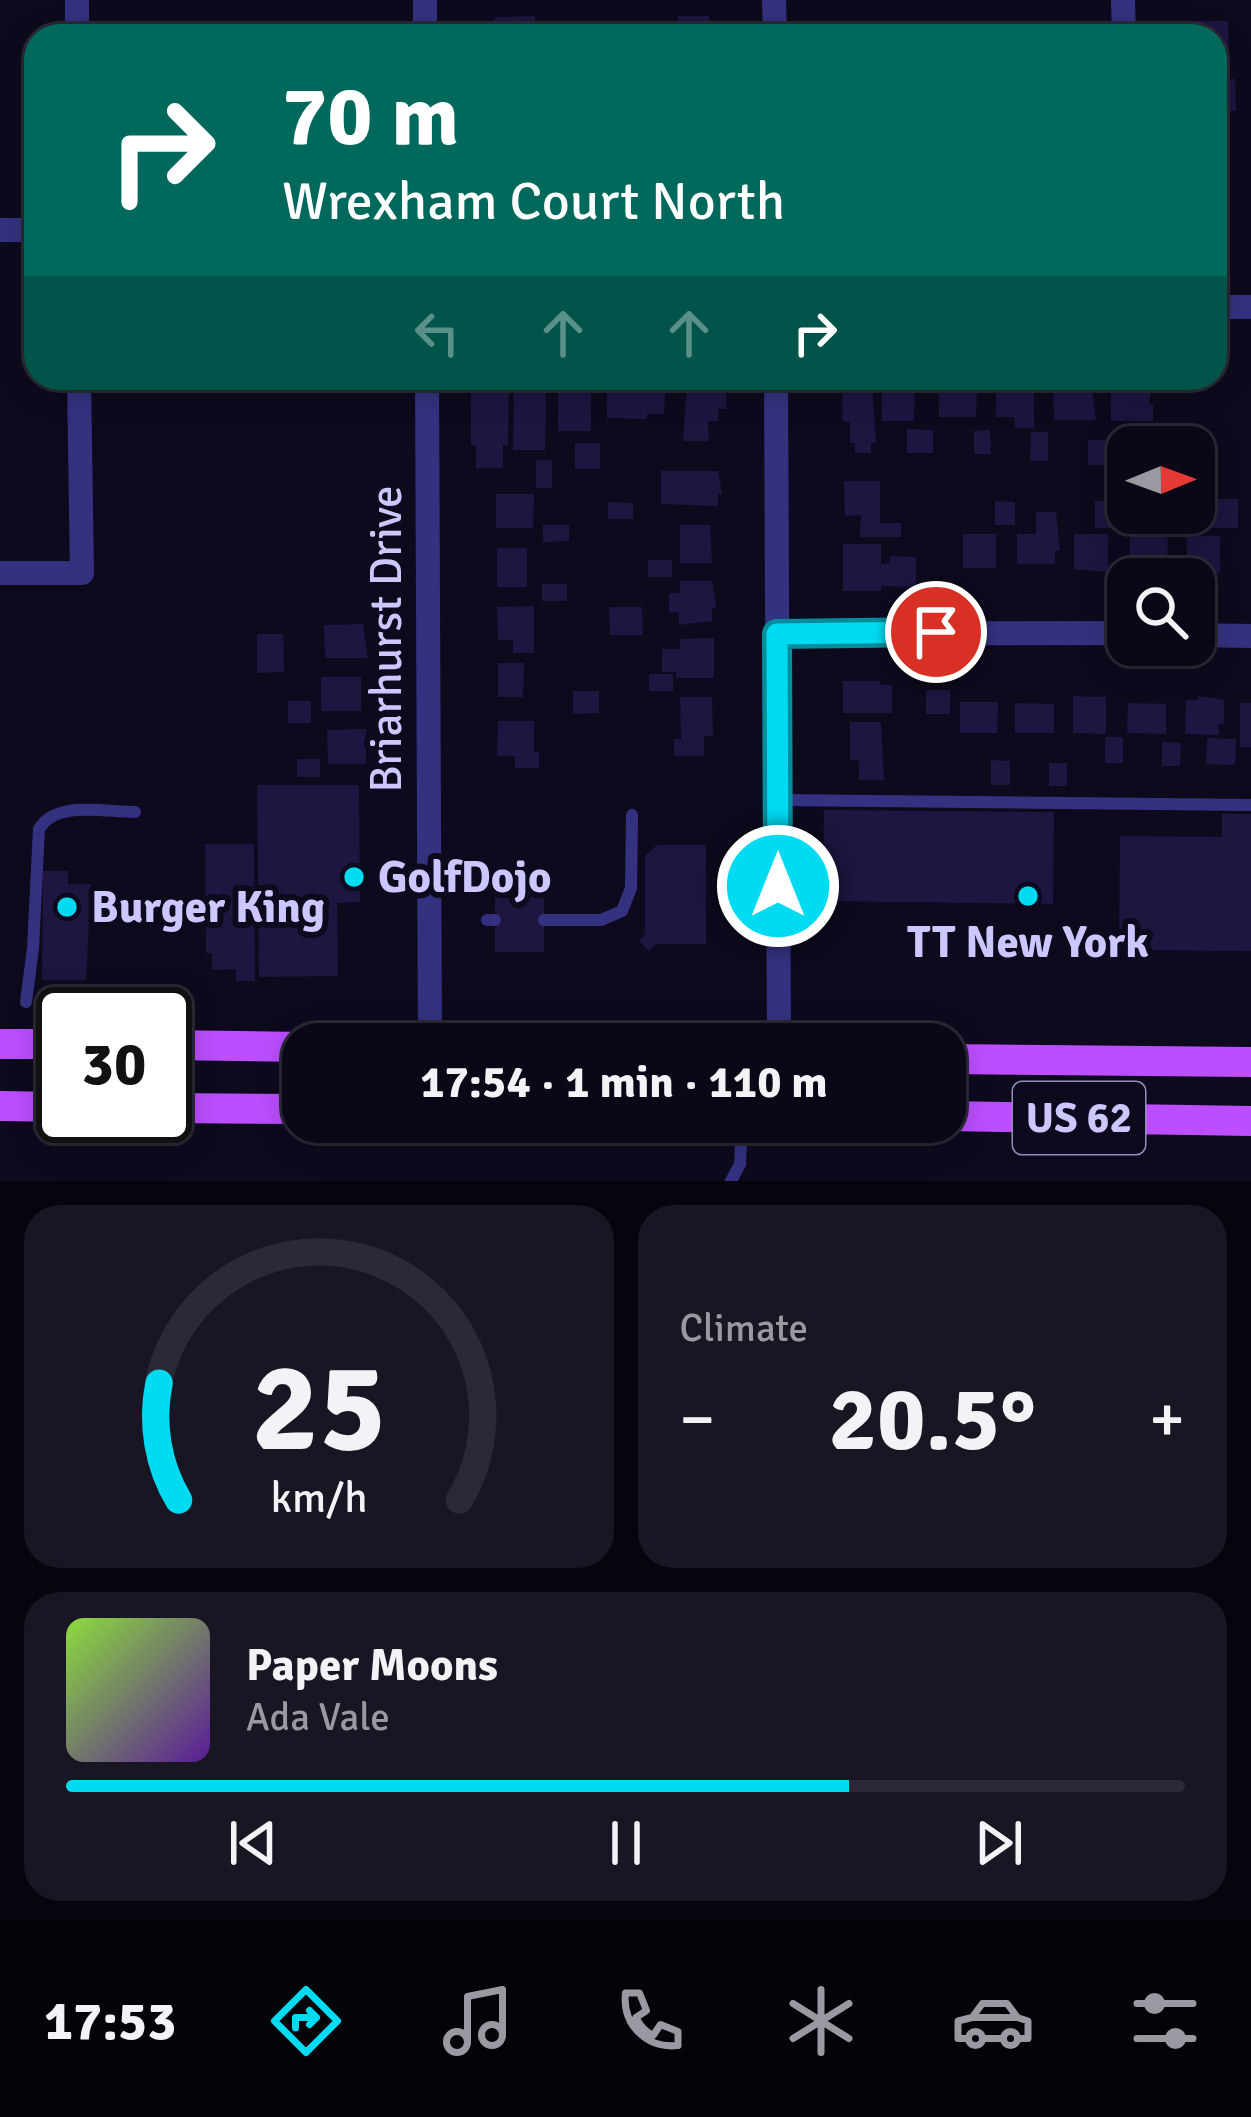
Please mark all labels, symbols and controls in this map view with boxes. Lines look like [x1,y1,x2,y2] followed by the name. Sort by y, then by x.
[282,65,459,169] text: 70 m
[84,72,240,228] icon: right
[282,168,785,235] text: Wrexham Court North
[404,300,470,366] icon: left
[530,300,596,366] icon: ahead
[656,300,722,366] icon: ahead
[782,300,848,366] icon: right
[1107,426,1215,534] north arrow
[1107,426,1215,666] map controls
[359,485,414,793] street label: Briarhurst Drive
[1107,558,1215,666] button: search
[885,581,987,683] pin
[903,599,969,665] icon: arrive
[715,823,841,949] position arrow
[378,850,551,905] place label: GolfDojo
[341,864,367,890] marker: GolfDojo
[91,880,325,935] place label: Burger King
[1015,883,1041,909] marker: TT New York
[54,894,80,920] marker: Burger King
[907,915,1149,970] place label: TT New York
[36,987,192,1143] speed limit sign: 30
[420,1055,828,1110] text: 17:54 · 1 min · 110 m
[1013,1082,1145,1154] road number: US 62
[680,1304,808,1352] text: Climate
[251,1332,386,1485] text: 25
[828,1364,1036,1475] text: 20.5°
[680,1379,715,1460] text: −
[1149,1379,1185,1460] text: +
[270,1471,367,1524] text: km/h
[246,1638,498,1693] text: Paper Moons
[246,1693,390,1741] text: Ada Vale
[220,1810,286,1876] icon: previous
[593,1810,659,1876] icon: pause
[966,1810,1032,1876] icon: next
[264,1979,348,2063] icon: directions
[436,1979,520,2063] icon: music
[608,1979,692,2063] icon: phone
[779,1979,863,2063] icon: climate
[951,1979,1035,2063] icon: car
[1123,1979,1207,2063] icon: filters
[44,1988,176,2055] text: 17:53

